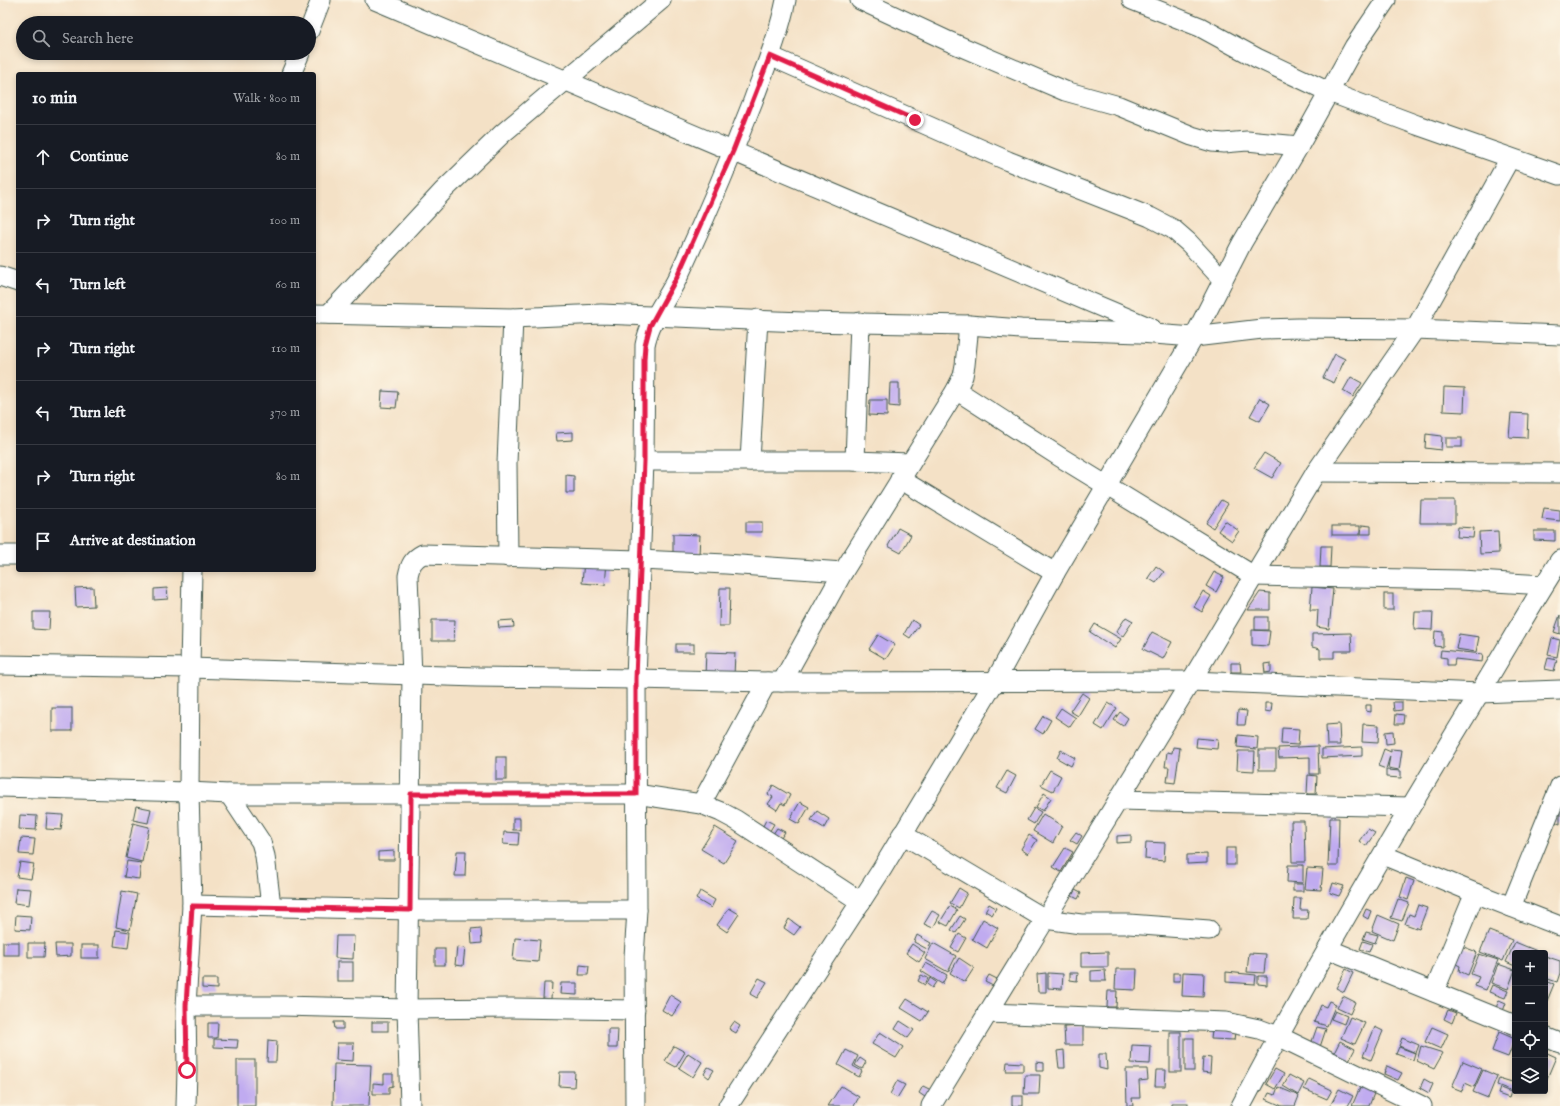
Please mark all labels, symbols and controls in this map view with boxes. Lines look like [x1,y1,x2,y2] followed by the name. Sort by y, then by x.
[16,16,316,60] search box
[30,27,52,49] icon: search
[62,29,133,48] text: Search here
[32,88,77,109] text: 10 min
[233,90,300,107] text: Walk · 800 m
[906,111,924,129] route end
[32,146,54,168] icon: ahead
[70,147,128,166] text: Continue
[276,148,300,165] text: 80 m
[32,210,54,232] icon: right
[70,211,135,230] text: Turn right
[270,212,300,229] text: 100 m
[32,274,54,296] icon: left
[70,275,126,294] text: Turn left
[275,276,300,293] text: 60 m
[32,338,54,360] icon: right
[70,339,135,358] text: Turn right
[271,340,300,357] text: 110 m
[32,402,54,424] icon: left
[70,403,126,422] text: Turn left
[270,404,300,421] text: 370 m
[32,466,54,488] icon: right
[70,467,135,486] text: Turn right
[276,468,300,485] text: 80 m
[32,530,54,552] icon: arrive
[70,531,196,550] text: Arrive at destination
[1512,950,1548,1094] map controls
[1512,950,1548,986] button: +
[1512,986,1548,1022] button: −
[1512,1022,1548,1058] button: locate
[1512,1058,1548,1094] button: layers
[178,1061,196,1079] route start

